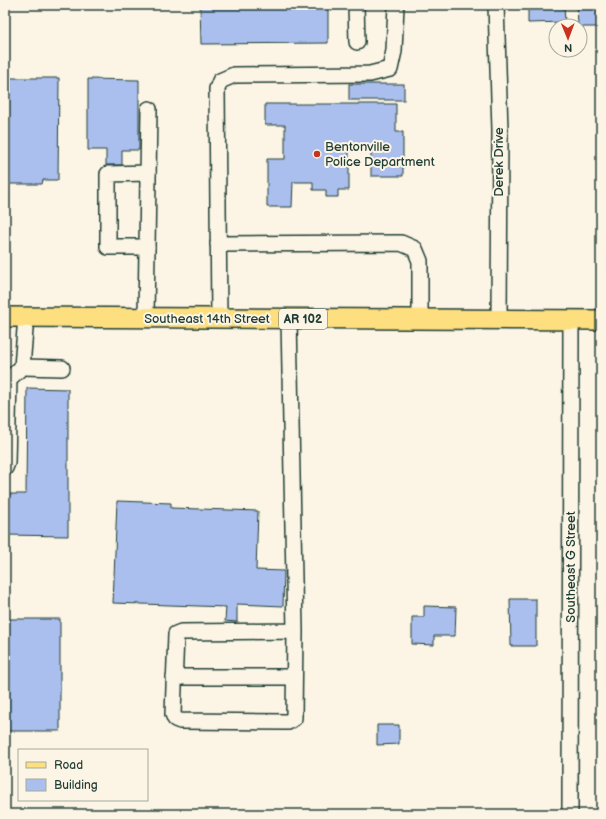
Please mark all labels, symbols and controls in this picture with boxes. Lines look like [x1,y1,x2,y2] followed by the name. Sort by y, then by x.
[548,18,588,58] north arrow
[564,41,572,54] text: N
[491,127,507,197] street label: Derek Drive
[325,139,435,170] place label: Bentonville Police Department
[312,149,322,159] marker: Bentonville Police Department
[279,309,327,329] road number: AR 102
[144,311,270,327] street label: Southeast 14th Street
[563,511,579,623] street label: Southeast G Street
[18,749,148,801] legend
[54,758,83,773] text: Road
[54,778,98,793] text: Building

